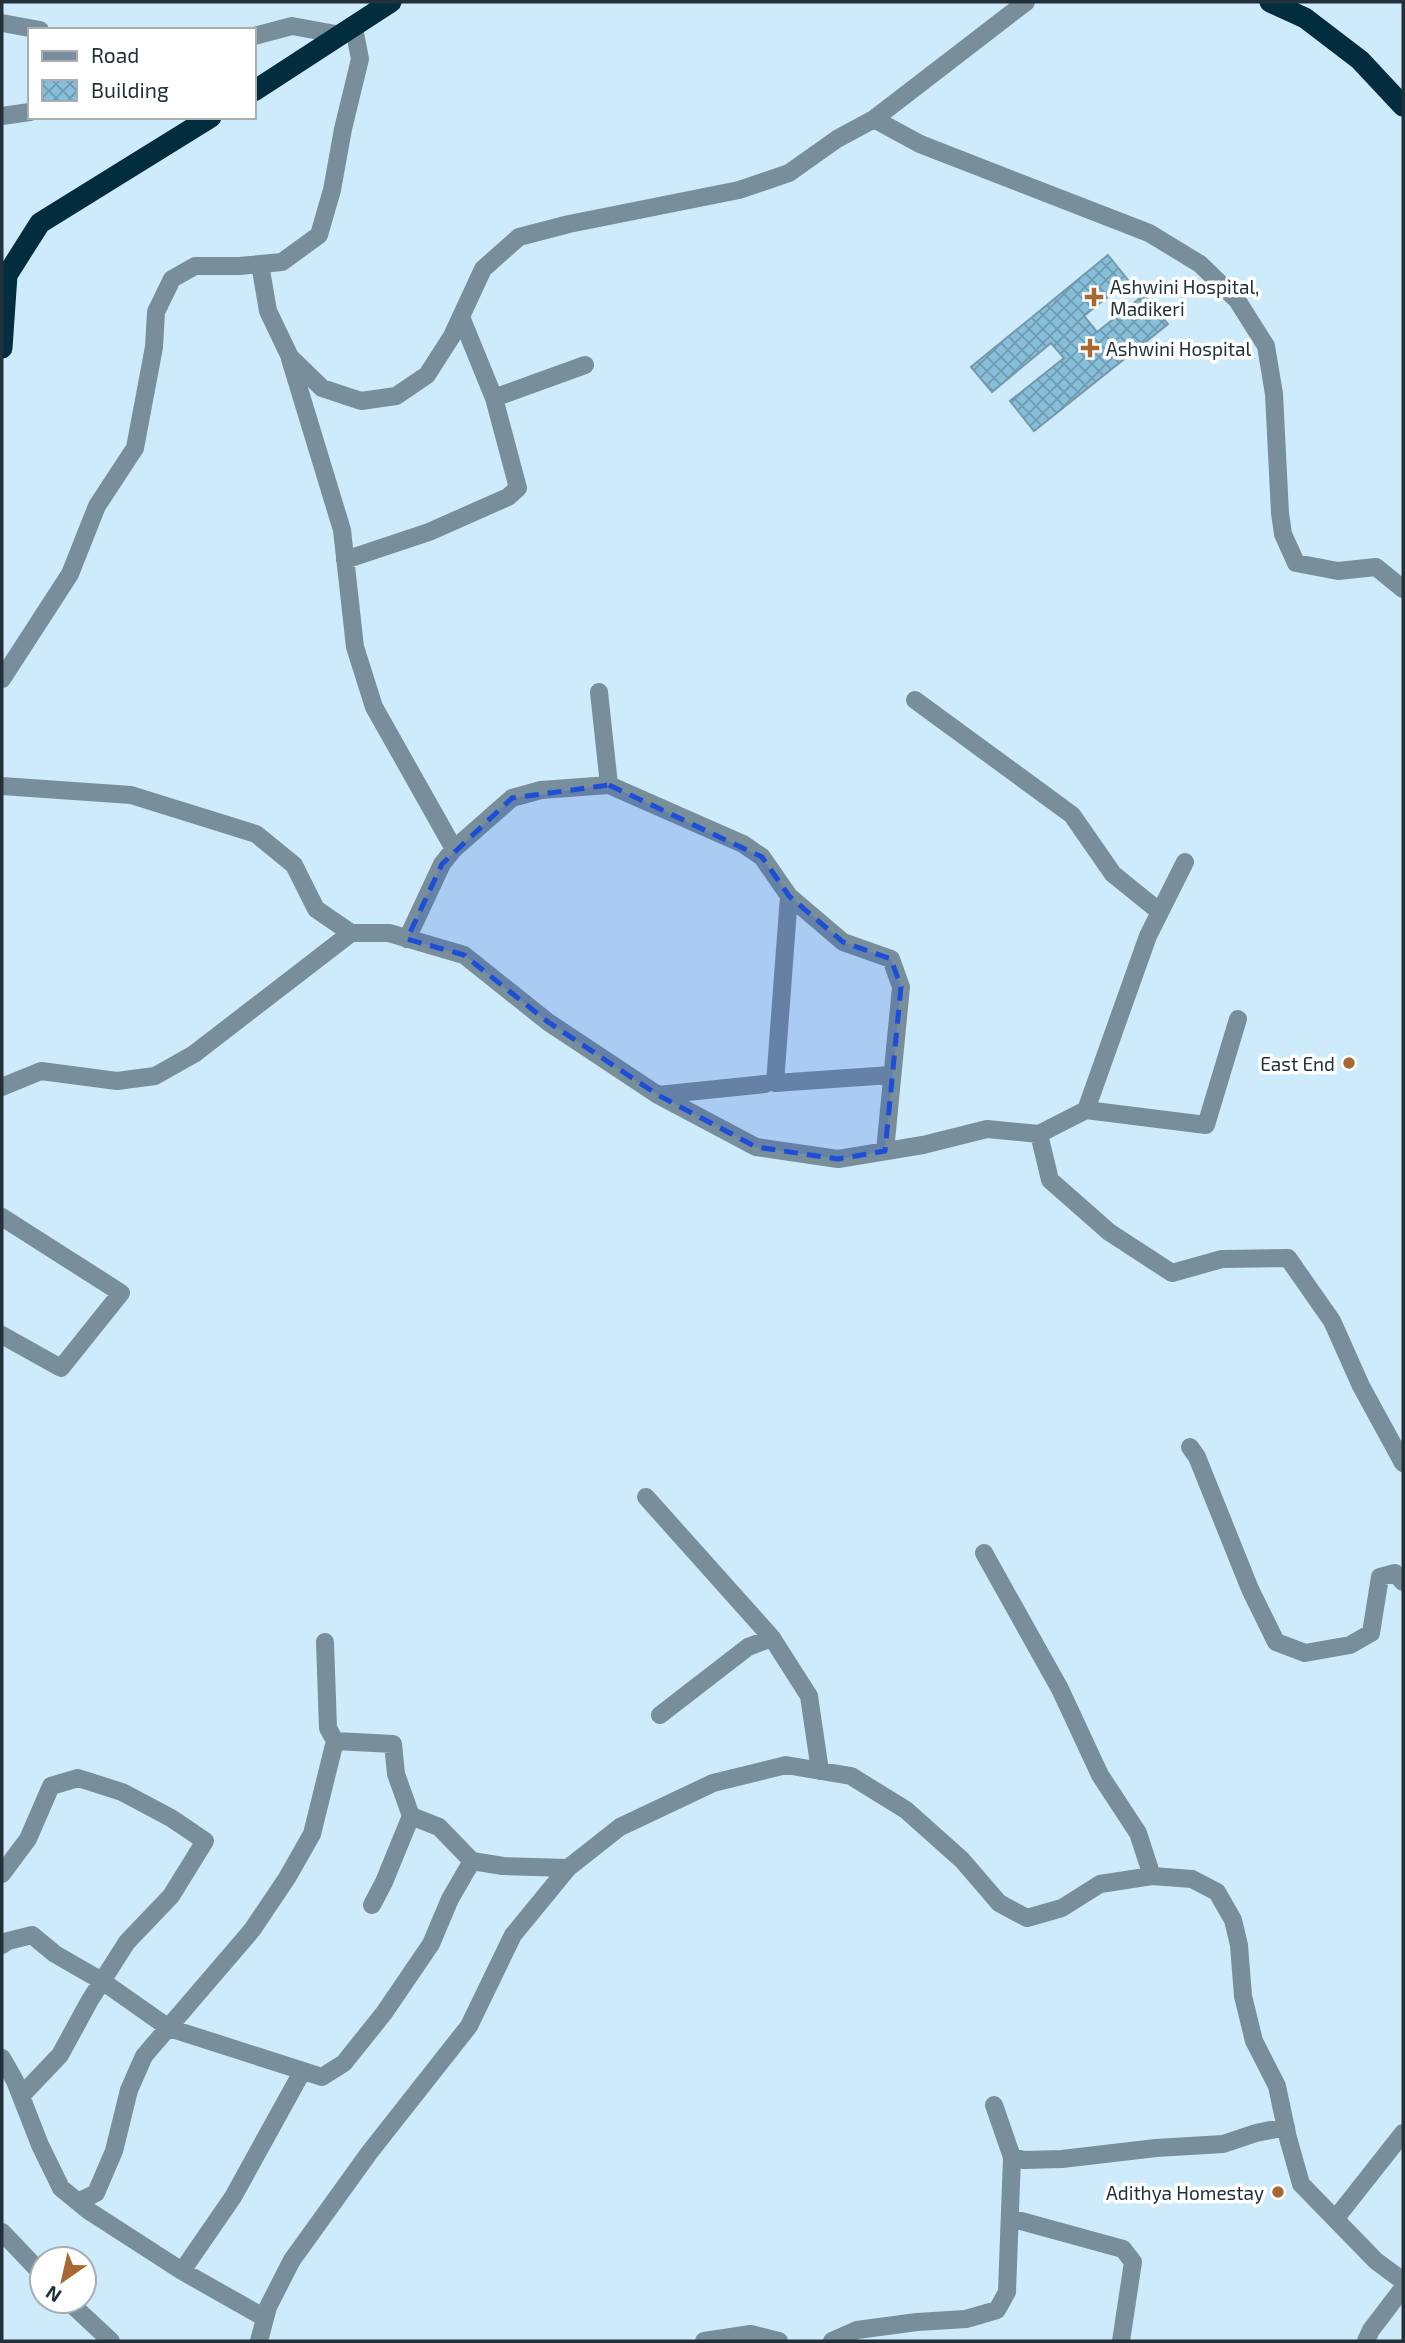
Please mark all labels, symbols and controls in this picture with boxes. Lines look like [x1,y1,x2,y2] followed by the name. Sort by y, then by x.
[28,28,256,119] legend
[91,42,139,67] text: Road
[91,77,169,102] text: Building
[1110,275,1259,320] place label: Ashwini Hospital, Madikeri
[1084,287,1104,307] marker: Ashwini Hospital, Madikeri
[1106,337,1251,360] place label: Ashwini Hospital
[1080,338,1100,358] marker: Ashwini Hospital
[1260,1052,1335,1075] place label: East End
[1341,1055,1357,1071] marker: East End
[1106,2181,1264,2204] place label: Adithya Homestay
[1270,2184,1286,2200] marker: Adithya Homestay
[28,2245,98,2315] north arrow
[41,2281,65,2308] text: N

